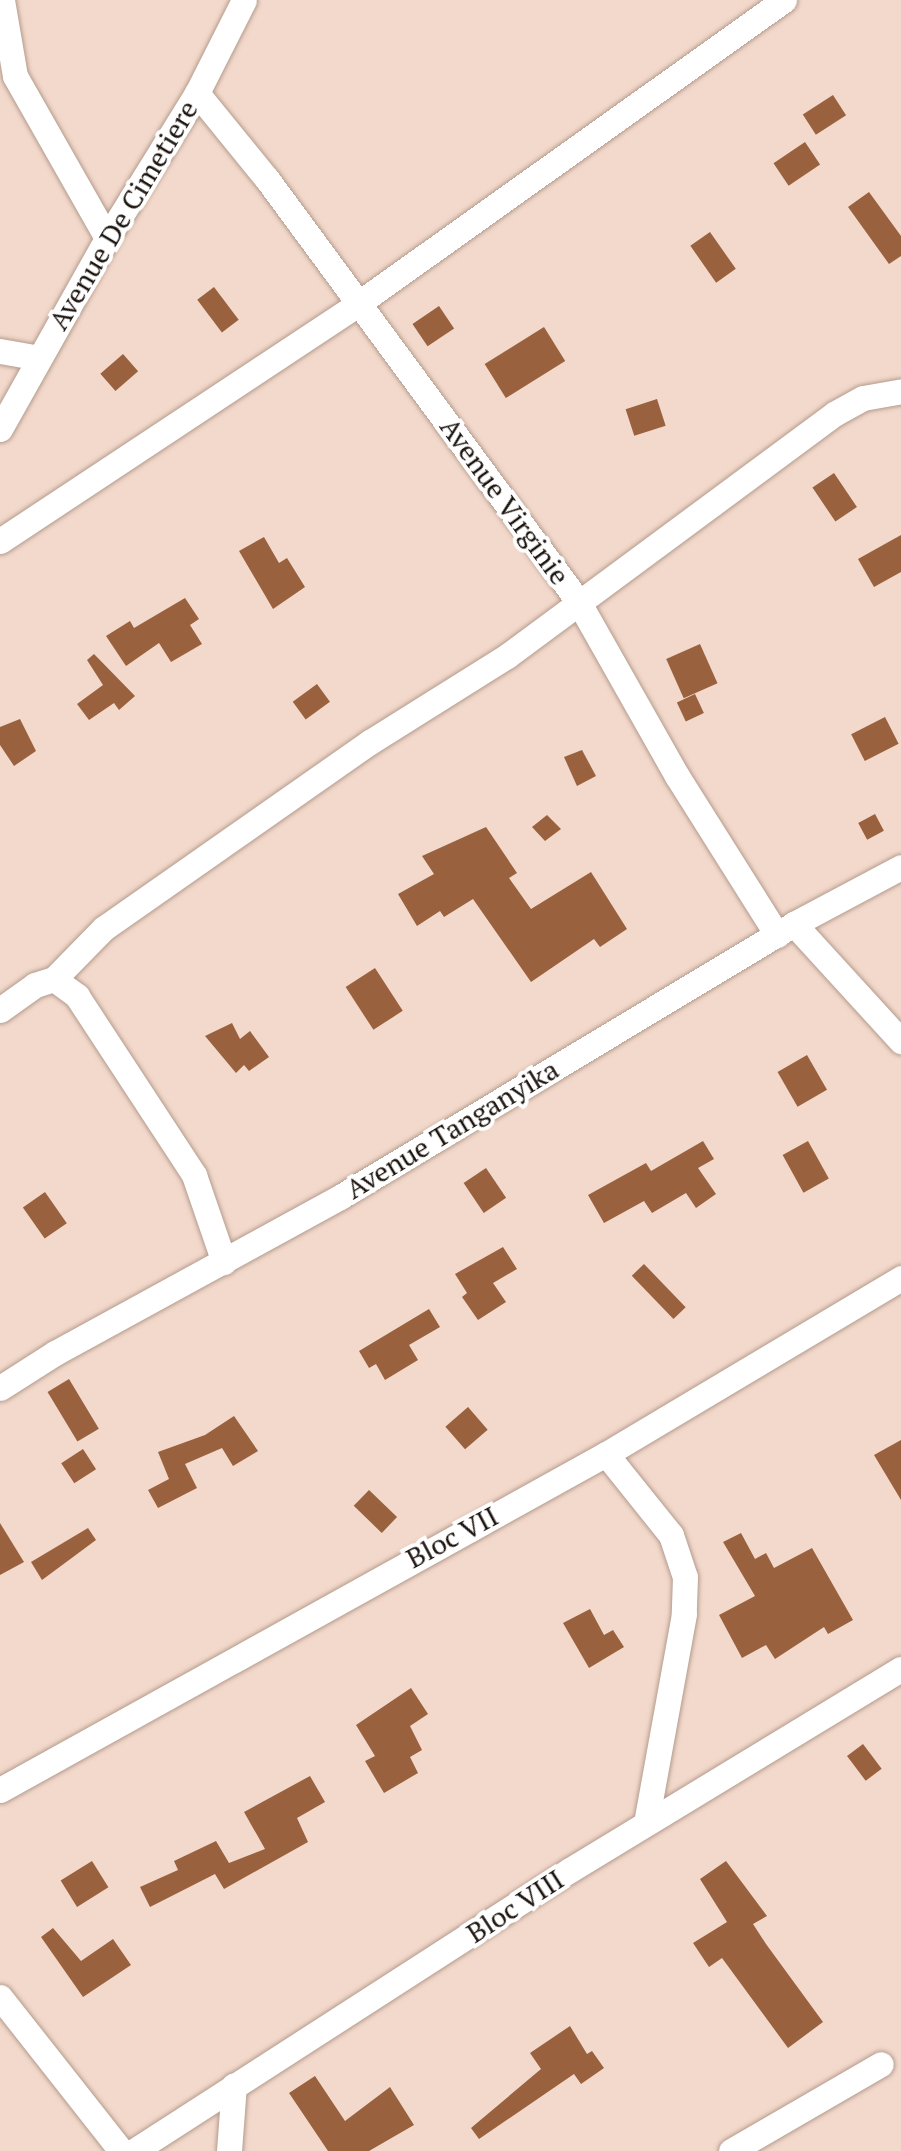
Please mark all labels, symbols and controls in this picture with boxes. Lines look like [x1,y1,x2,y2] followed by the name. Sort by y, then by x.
[41,94,205,336] street label: Avenue De Cimetiere
[433,411,577,591] street label: Avenue Virginie
[339,1052,565,1206] street label: Avenue Tanganyika
[400,1499,504,1575] street label: Bloc VII
[460,1862,570,1950] street label: Bloc VIII

